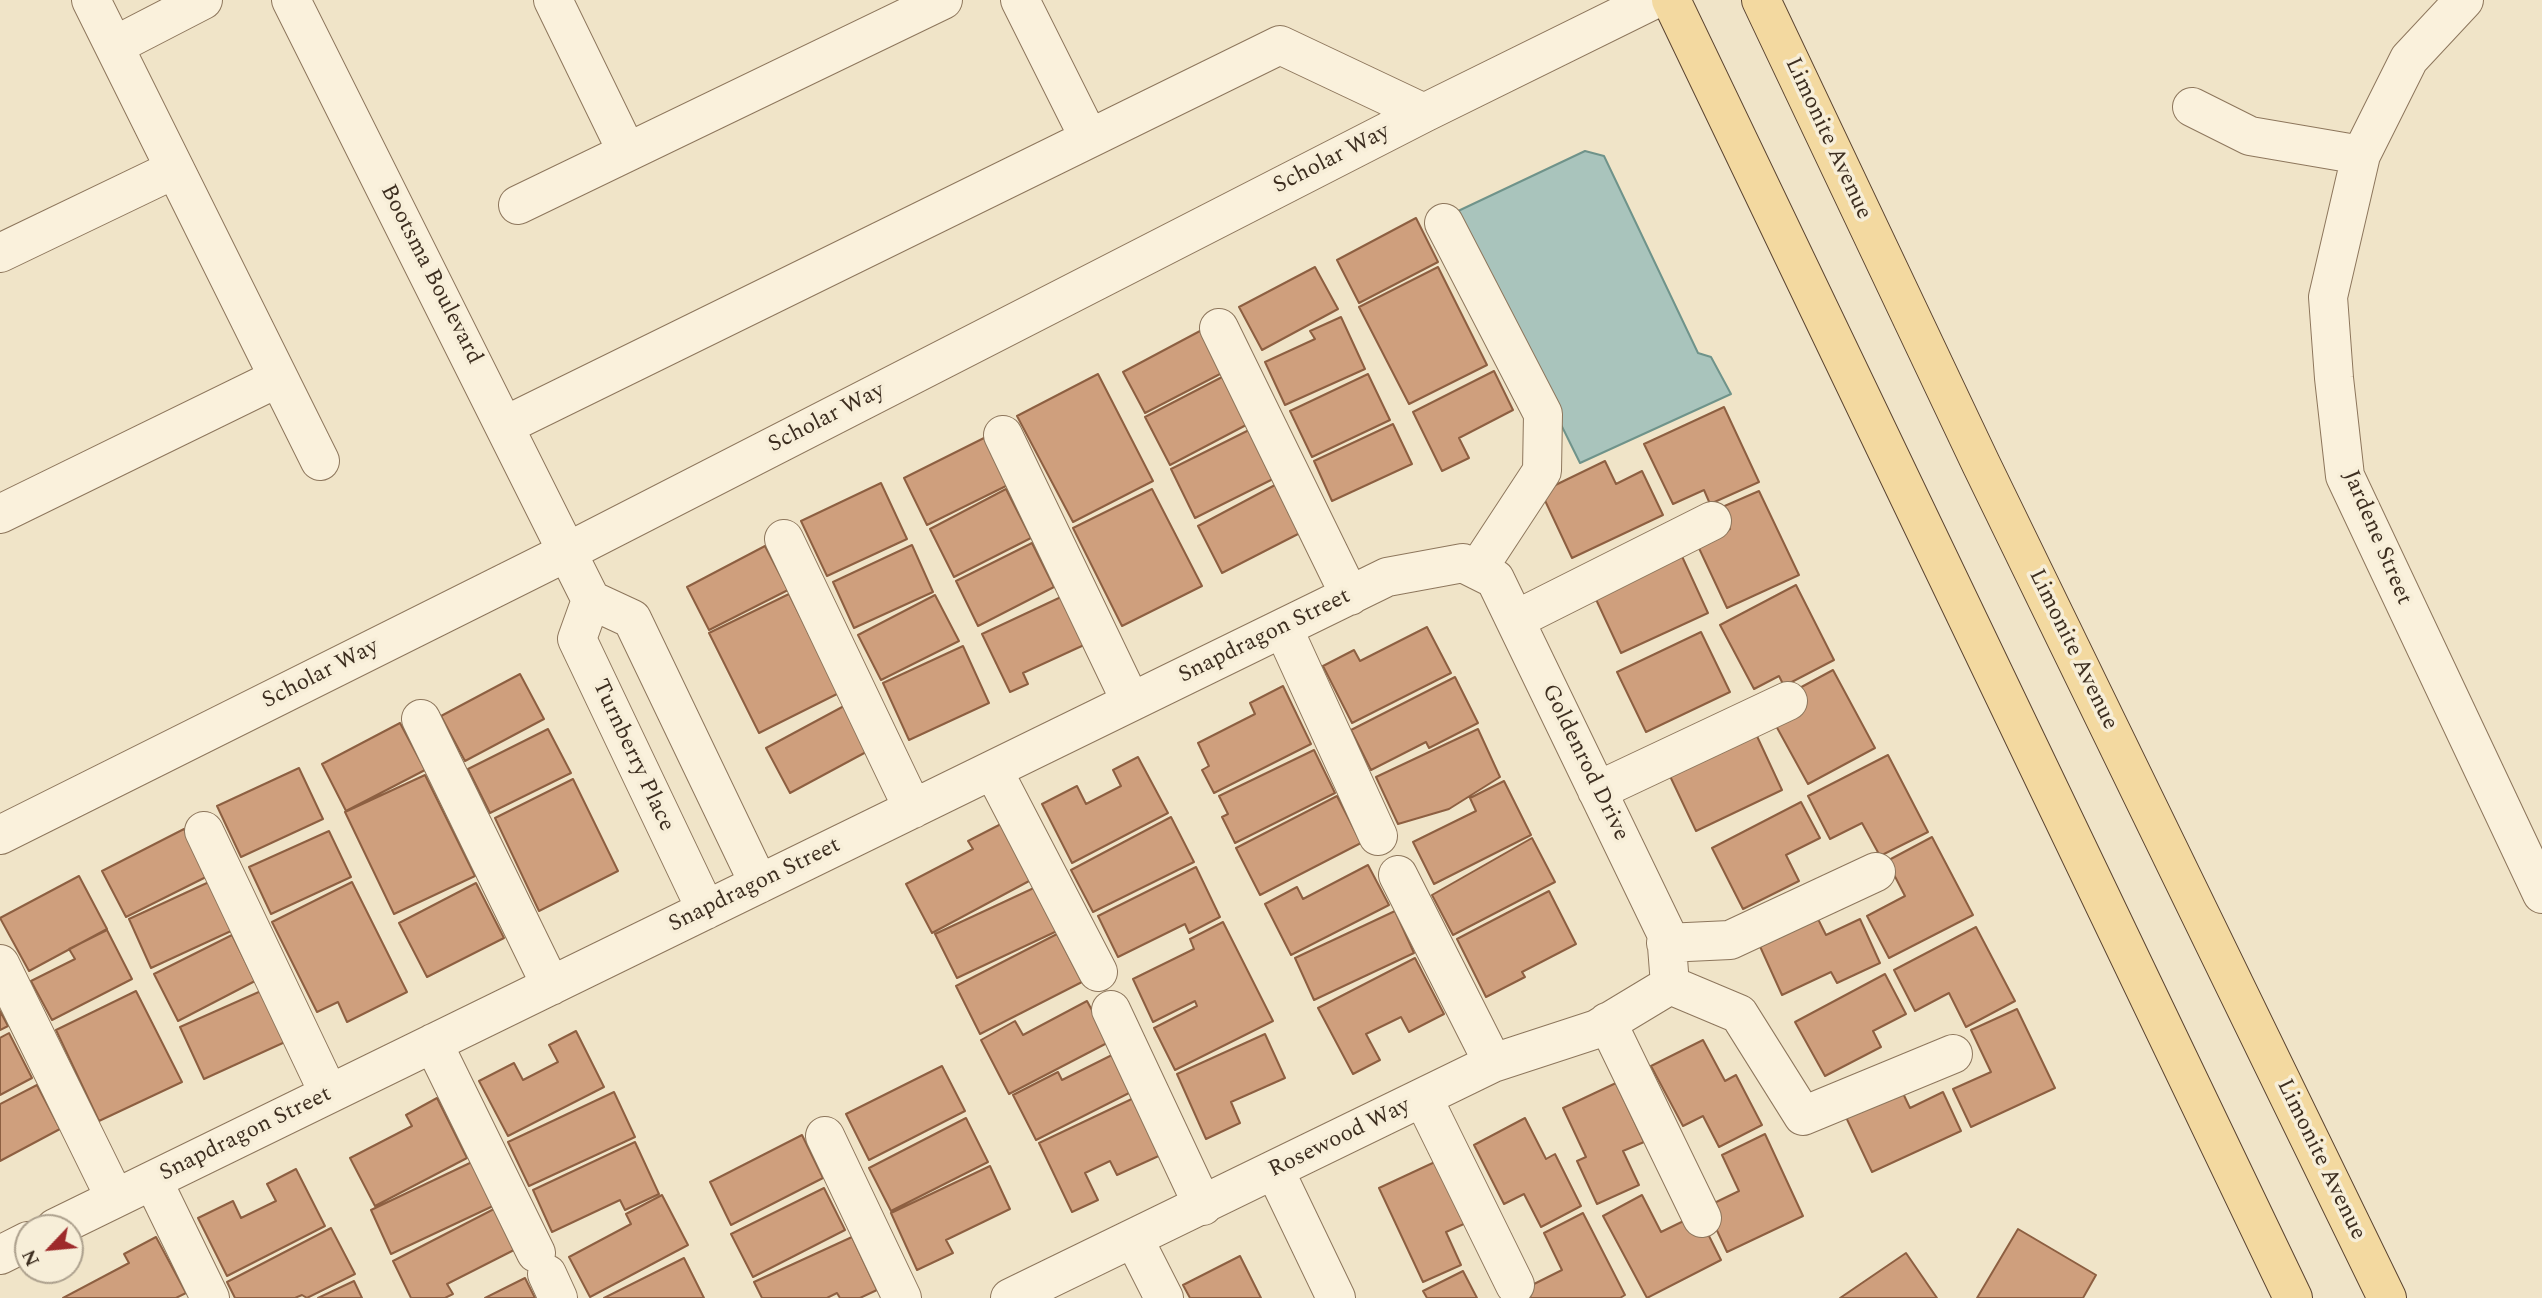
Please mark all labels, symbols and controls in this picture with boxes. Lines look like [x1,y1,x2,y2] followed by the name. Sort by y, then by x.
[1777,54,1877,224] street label: Limonite Avenue
[1269,119,1395,201] street label: Scholar Way
[373,181,487,369] street label: Bootsma Boulevard
[764,378,890,460] street label: Scholar Way
[2335,467,2417,609] street label: Jardene Street
[2021,565,2123,735] street label: Limonite Avenue
[1175,584,1355,690] street label: Snapdragon Street
[258,634,384,716] street label: Scholar Way
[585,676,679,836] street label: Turnberry Place
[1534,680,1634,846] street label: Goldenrod Drive
[665,833,845,939] street label: Snapdragon Street
[2269,1075,2371,1245] street label: Limonite Avenue
[156,1082,336,1188] street label: Snapdragon Street
[1265,1093,1415,1185] street label: Rosewood Way
[14,1214,84,1284] north arrow
[15,1244,48,1271] text: N

